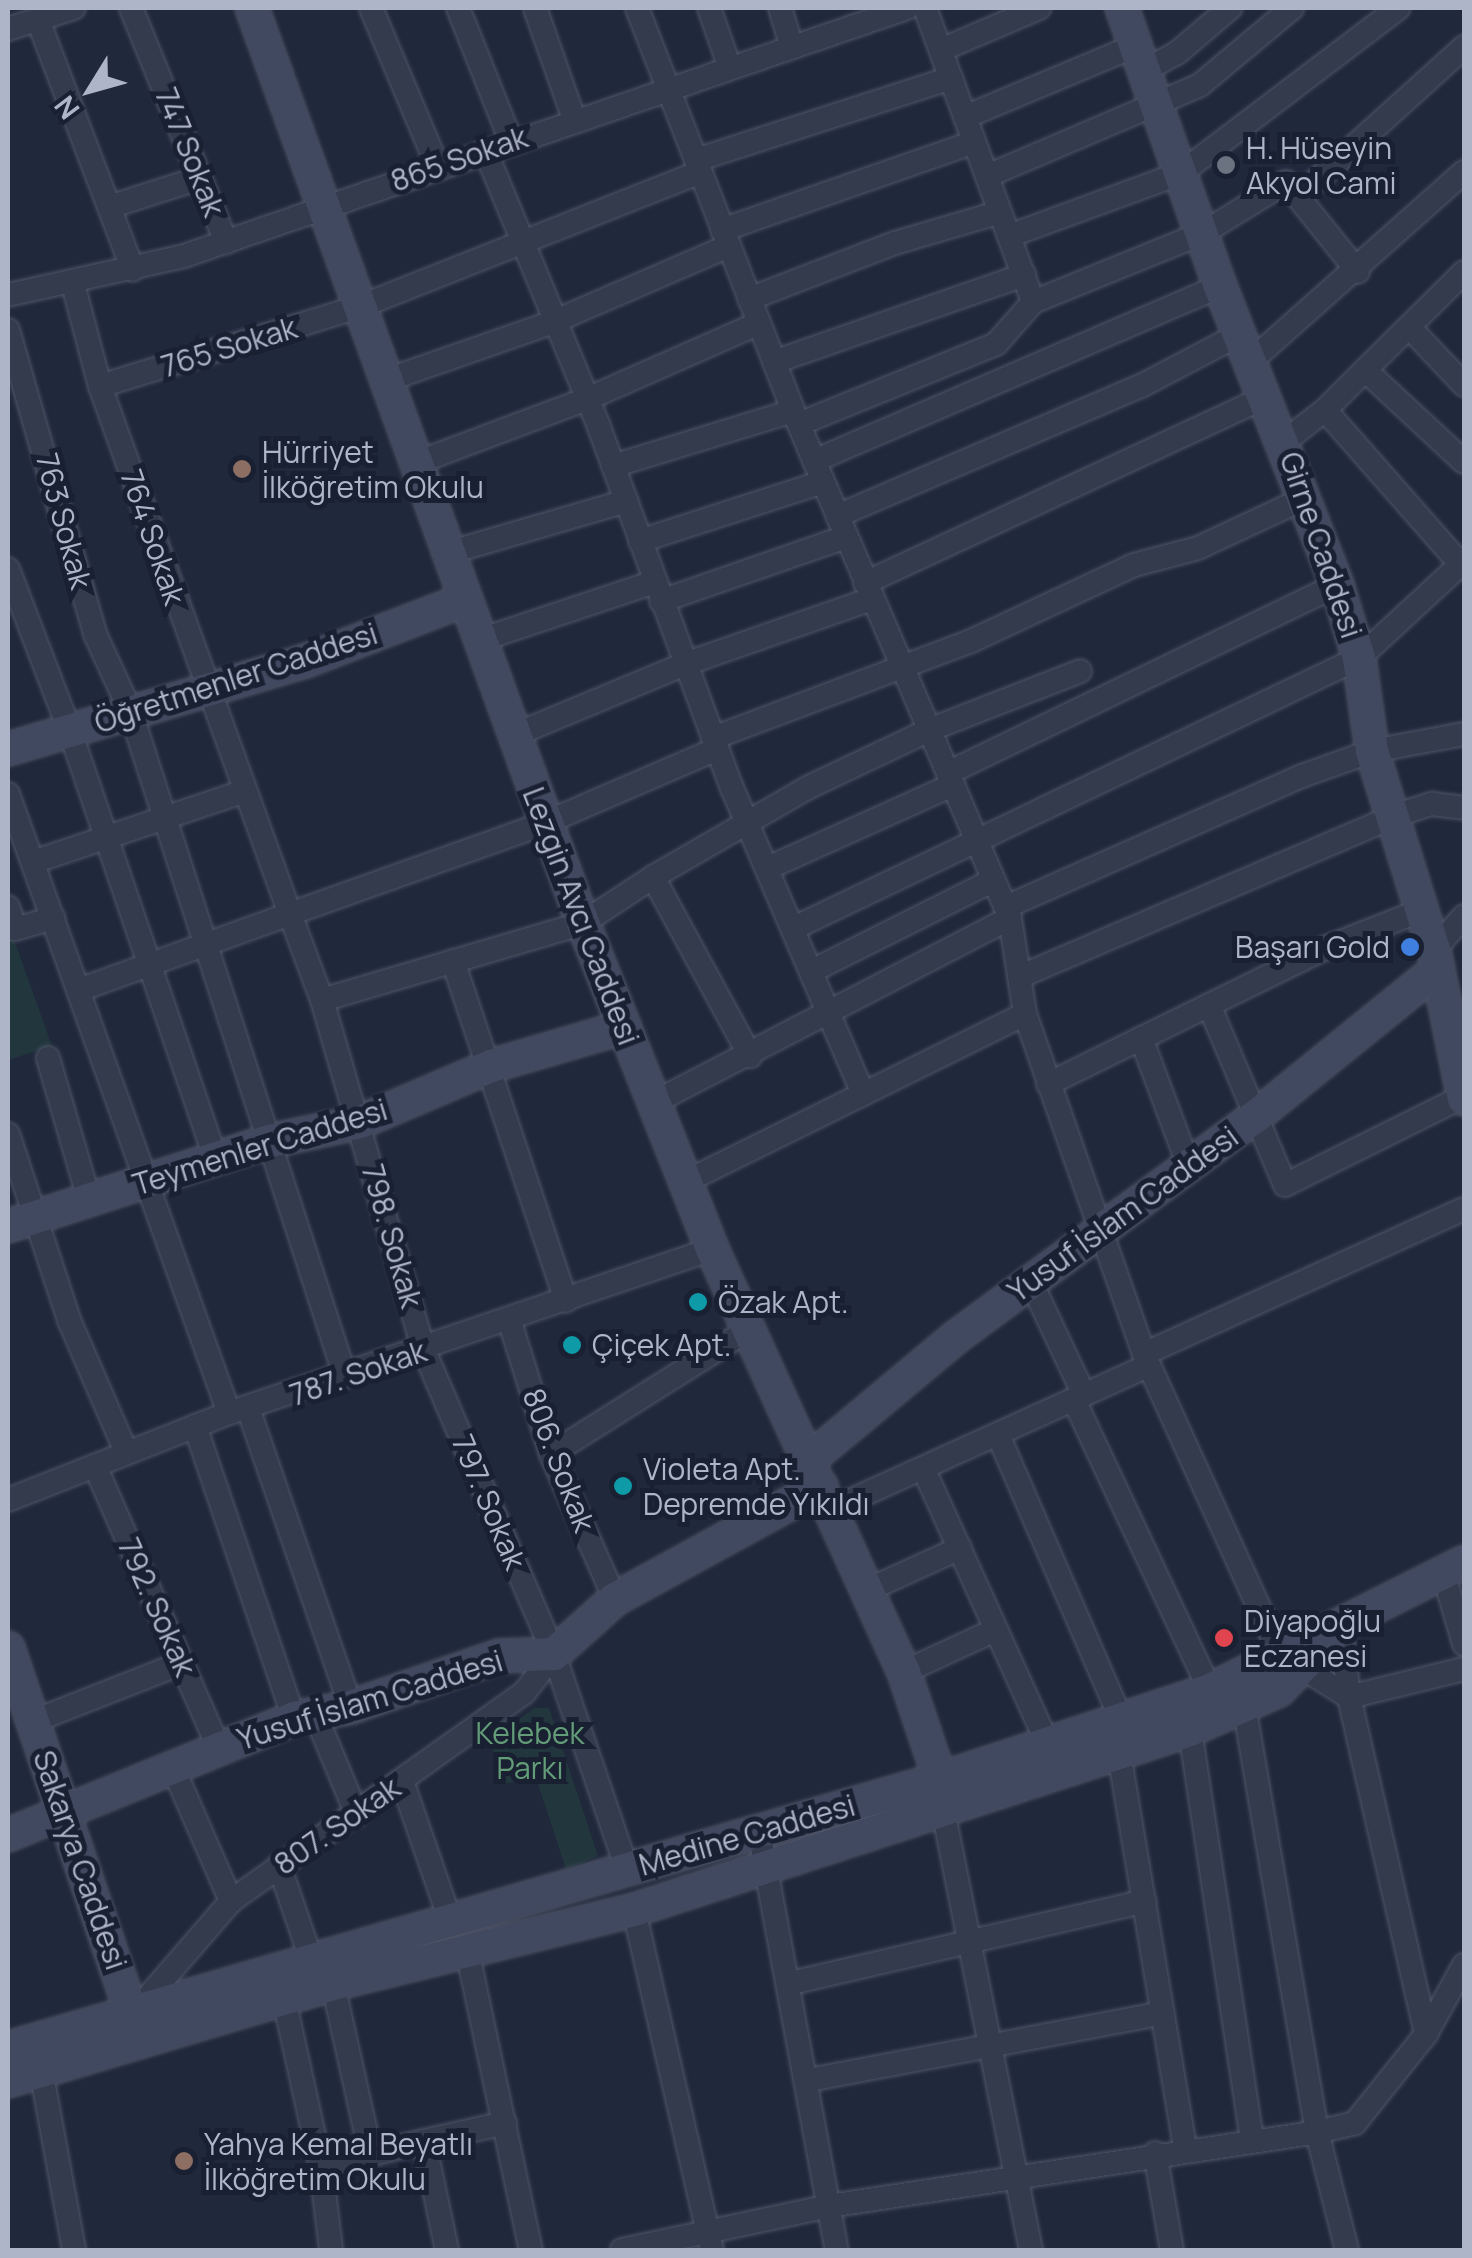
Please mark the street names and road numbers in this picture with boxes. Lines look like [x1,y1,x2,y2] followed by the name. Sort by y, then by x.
[148,83,232,221] street label: 747 Sokak
[386,119,532,199] street label: 865 Sokak
[157,309,301,385] street label: 765 Sokak
[1272,447,1370,643] street label: Girne Caddesi
[29,449,99,593] street label: 763 Sokak
[113,465,193,609] street label: 764 Sokak
[90,615,382,741] street label: Öğretmenler Caddesi
[515,782,647,1050] street label: Lezgin Avcı Caddesi
[128,1091,392,1203] street label: Teymenler Caddesi
[1001,1119,1245,1309] street label: Yusuf İslam Caddesi
[354,1160,430,1312] street label: 798. Sokak
[285,1333,431,1413] street label: 787. Sokak
[515,1383,603,1537] street label: 806. Sokak
[445,1429,533,1575] street label: 797. Sokak
[111,1533,203,1681] street label: 792. Sokak
[233,1643,507,1757] street label: Yusuf İslam Caddesi
[26,1746,134,1974] street label: Sakarya Caddesi
[267,1770,407,1882] street label: 807. Sokak
[635,1787,859,1883] street label: Medine Caddesi

